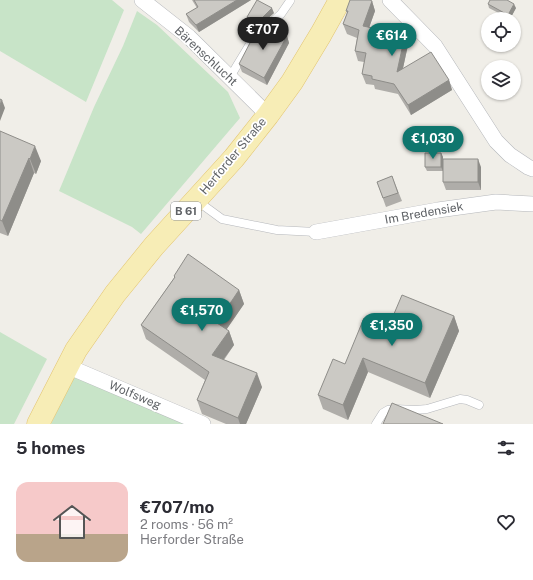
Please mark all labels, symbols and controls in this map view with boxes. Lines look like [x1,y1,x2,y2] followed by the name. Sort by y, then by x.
[481,12,521,100] map controls
[481,12,521,52] button: locate
[239,17,287,51] pin: €707
[247,22,279,37] text: €707
[172,23,240,89] street label: Bärenschlucht
[368,23,416,57] pin: €614
[376,28,408,43] text: €614
[481,60,521,100] button: layers
[197,115,269,197] street label: Herforder Straße
[400,126,466,160] pin: €1,030
[412,131,454,146] text: €1,030
[384,199,465,227] street label: Im Bredensiek
[171,202,201,220] road number: B 61
[169,298,235,332] pin: €1,570
[181,303,223,318] text: €1,570
[359,313,425,347] pin: €1,350
[370,318,414,333] text: €1,350
[107,378,163,412] street label: Wolfsweg
[495,437,517,459] icon: filters
[16,438,85,458] text: 5 homes
[140,497,214,517] text: €707/mo
[48,498,96,546] icon: home
[495,511,517,533] icon: heart
[140,517,233,532] text: 2 rooms · 56 m²
[140,532,244,547] text: Herforder Straße

